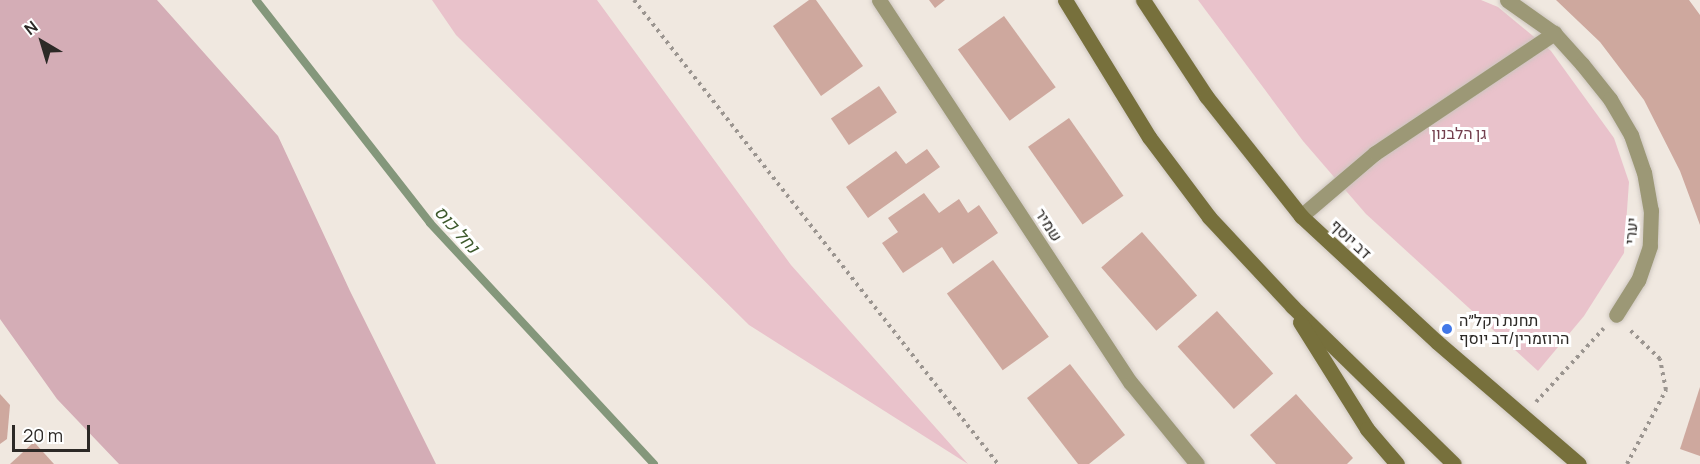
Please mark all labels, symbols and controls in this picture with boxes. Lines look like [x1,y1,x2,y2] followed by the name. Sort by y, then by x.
[12,12,72,72] north arrow
[20,16,42,40] text: N
[1431,123,1487,143] park label: גן הלבנון
[430,201,484,257] water label: נחל כוס
[1031,205,1067,245] street label: שמיר
[1326,215,1376,263] street label: דב יוסף
[1620,217,1642,245] street label: יערי
[1459,310,1569,348] place label: תחנת רקל״ה הרוזמרין/דב יוסף
[1440,322,1454,336] marker: תחנת רקל״ה הרוזמרין/דב יוסף
[15,413,93,451] scale bar
[23,423,63,447] text: 20 m

